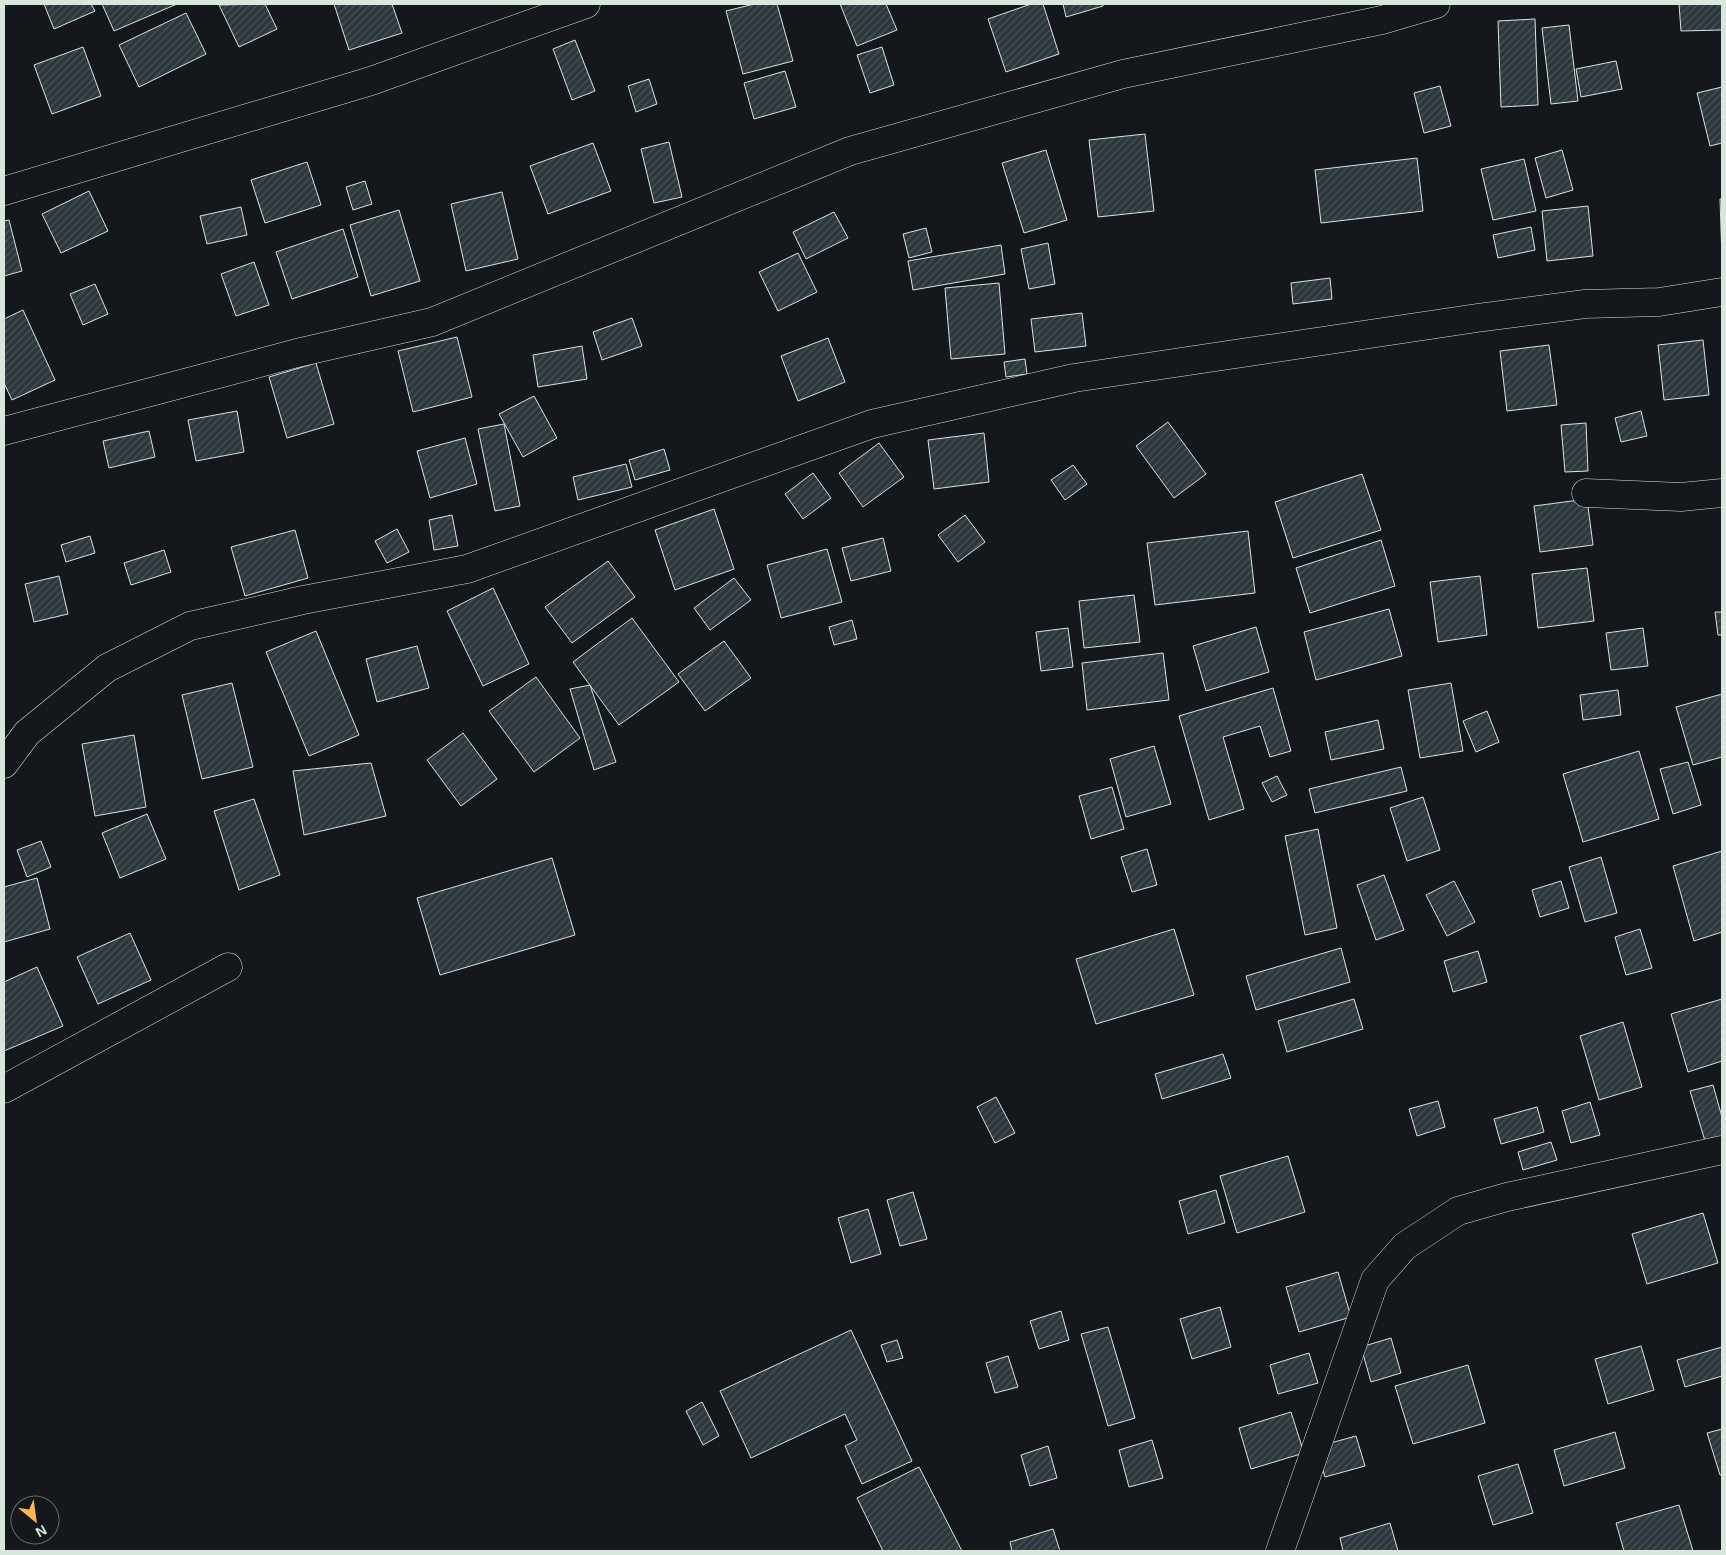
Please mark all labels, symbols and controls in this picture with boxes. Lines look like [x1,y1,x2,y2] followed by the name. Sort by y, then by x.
[10,1495,60,1545] north arrow
[33,1522,50,1541] text: N

